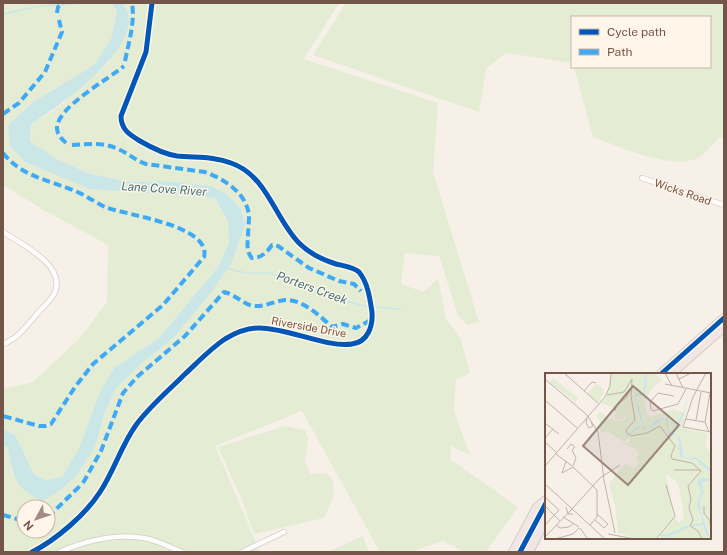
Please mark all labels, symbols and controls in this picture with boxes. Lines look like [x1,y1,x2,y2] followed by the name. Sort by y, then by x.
[571,16,711,68] legend
[607,25,666,39] text: Cycle path
[607,45,633,59] text: Path
[653,177,713,207] street label: Wicks Road
[121,179,208,199] water label: Lane Cove River
[275,269,350,307] water label: Porters Creek
[271,314,347,340] street label: Riverside Drive
[545,373,711,539] inset map
[16,499,56,539] north arrow
[21,518,36,533] text: N

